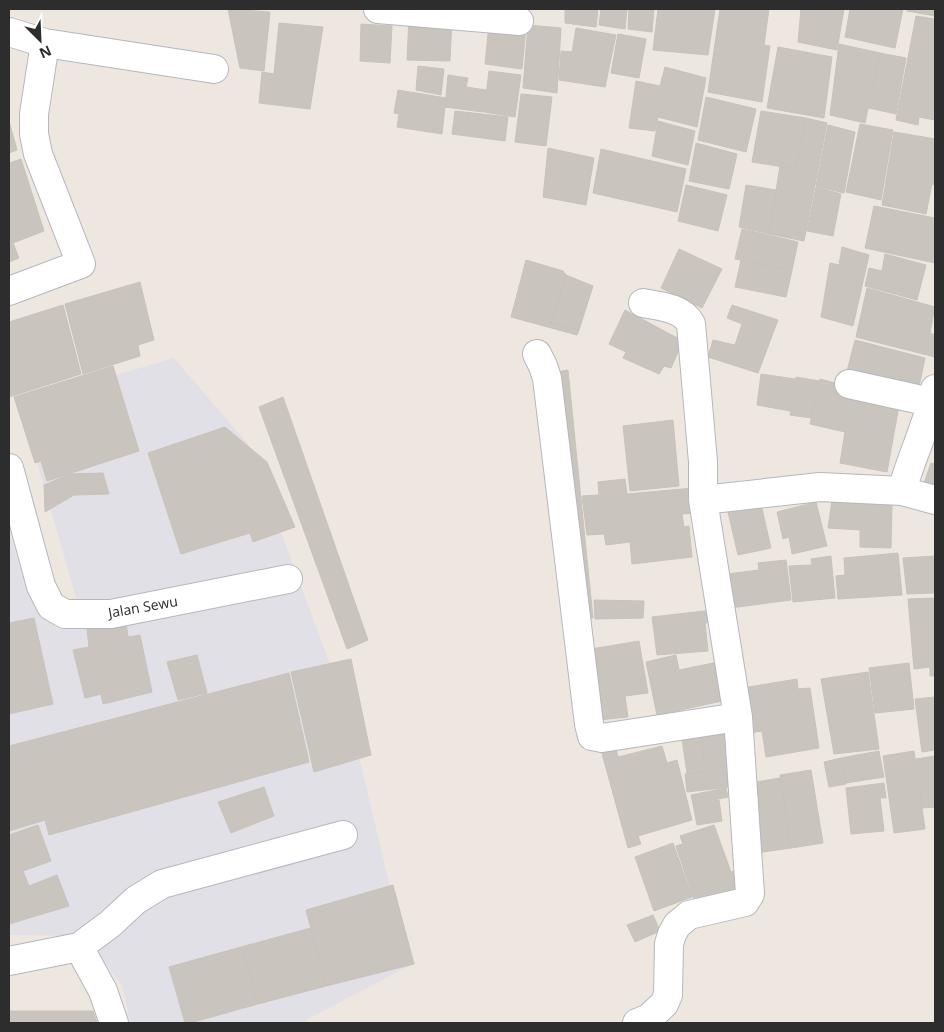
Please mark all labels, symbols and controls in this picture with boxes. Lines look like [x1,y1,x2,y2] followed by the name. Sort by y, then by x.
[15,15,65,65] north arrow
[36,41,55,63] text: N
[105,591,179,622] street label: Jalan Sewu

